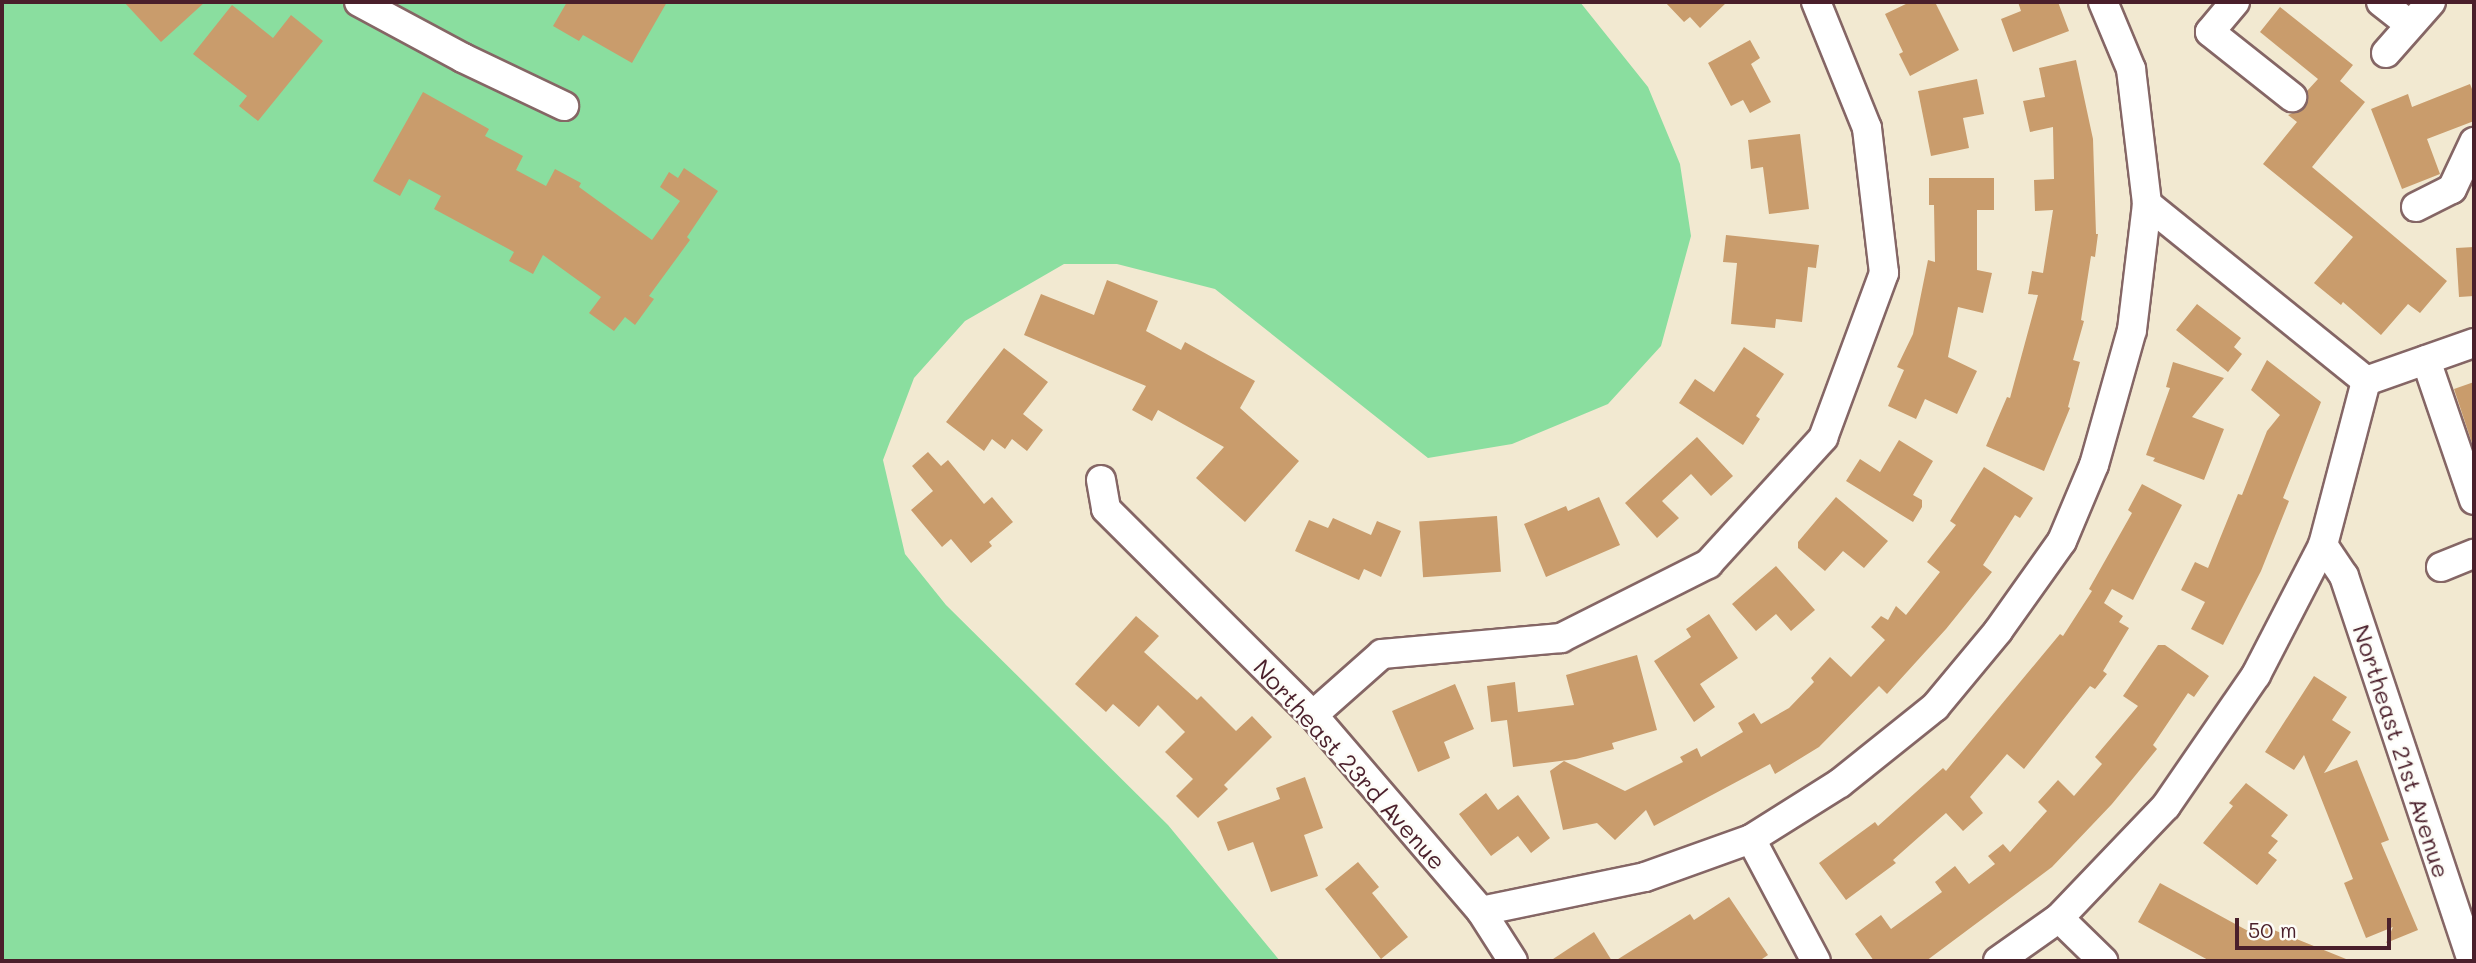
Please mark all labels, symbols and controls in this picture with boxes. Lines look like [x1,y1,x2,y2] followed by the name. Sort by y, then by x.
[2347,621,2457,881] street label: Northeast 21st Avenue
[1248,653,1452,875] street label: Northeast 23rd Avenue
[2238,904,2394,948] scale bar
[2248,916,2297,943] text: 50 m

